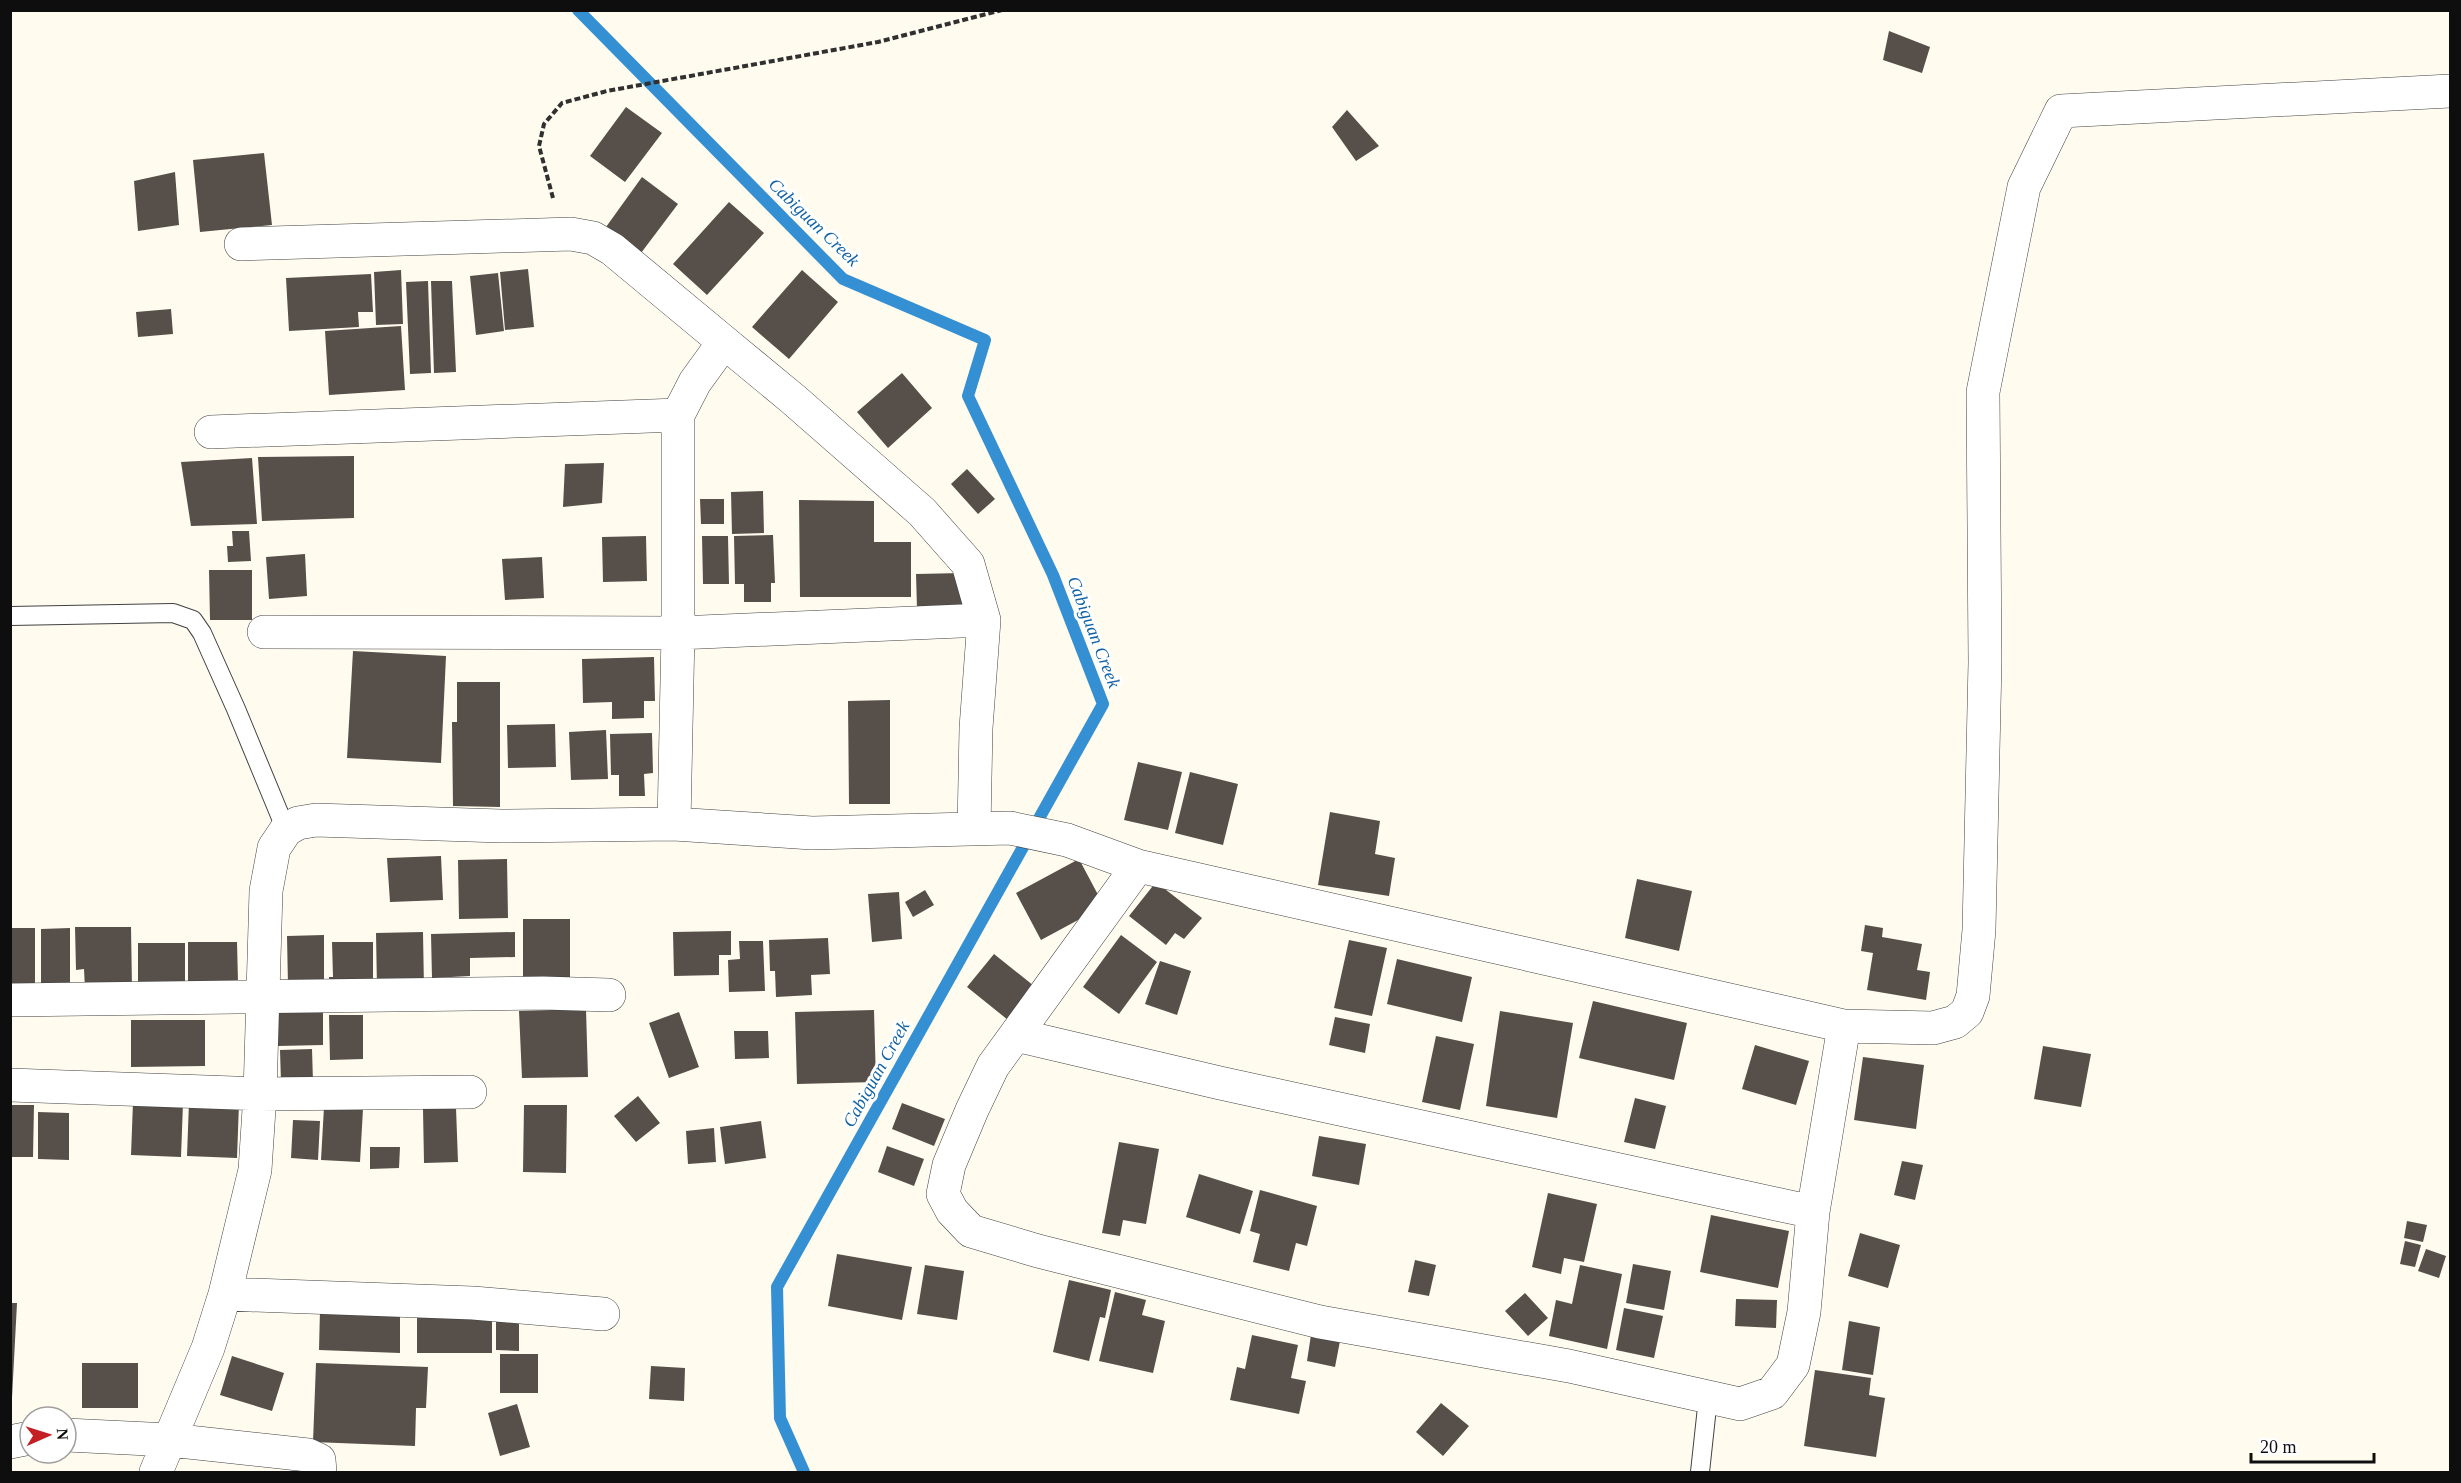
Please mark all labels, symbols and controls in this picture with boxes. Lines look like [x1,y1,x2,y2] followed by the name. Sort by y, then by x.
[765,174,864,271] water label: Cabiguan Creek
[1064,573,1125,692] water label: Cabiguan Creek
[839,1017,914,1130] water label: Cabiguan Creek
[18,1405,78,1465] north arrow
[2251,1426,2374,1464] scale bar
[54,1428,71,1441] text: N
[2260,1437,2297,1457] text: 20 m

